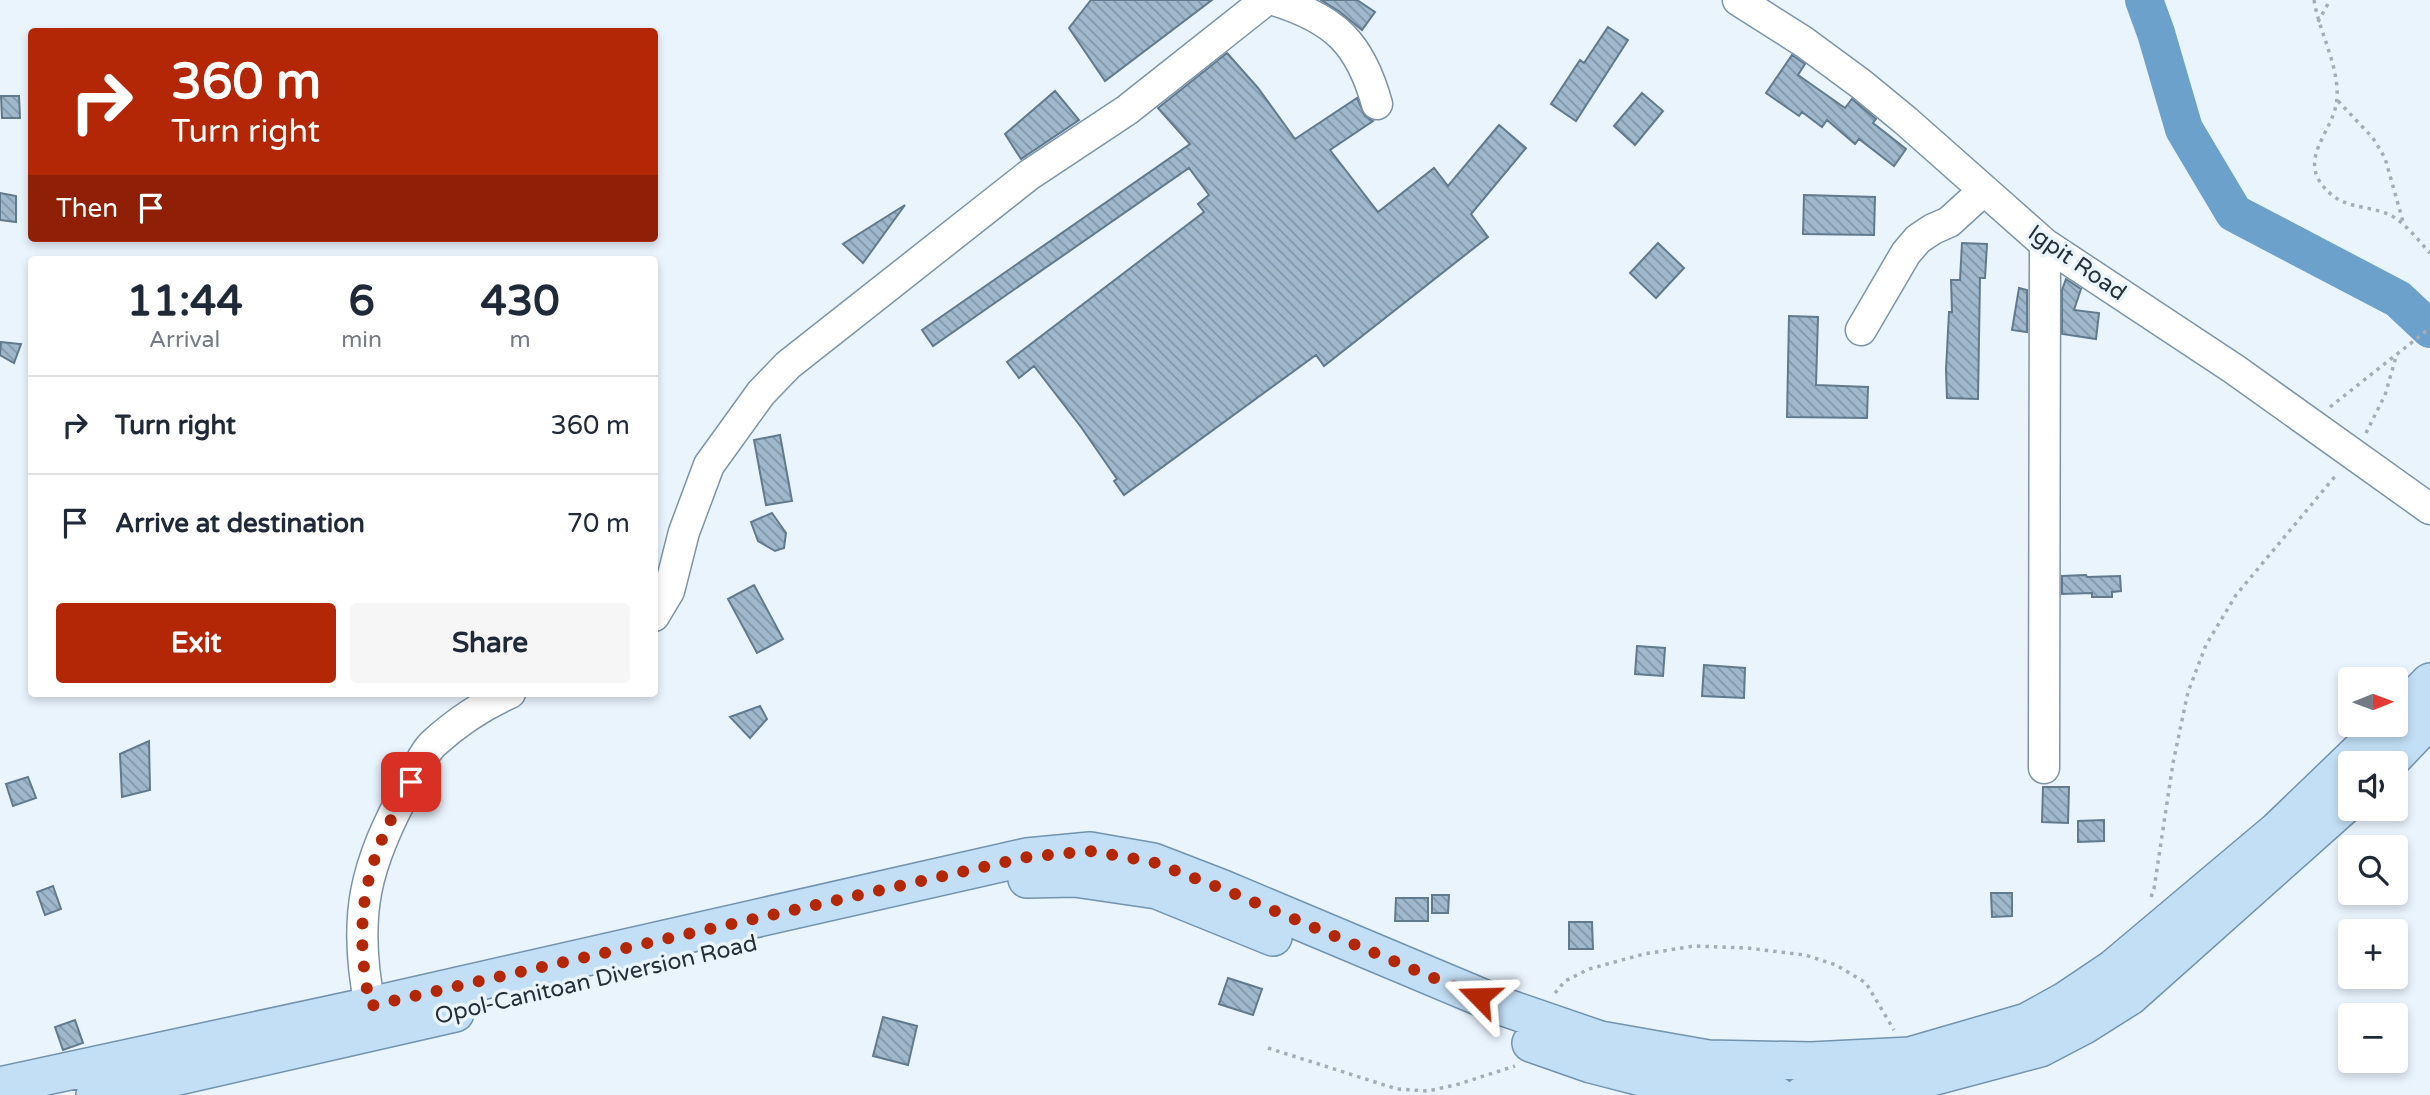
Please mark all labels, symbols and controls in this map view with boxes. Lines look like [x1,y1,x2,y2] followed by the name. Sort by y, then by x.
[171,53,321,112] text: 360 m
[56,56,147,147] icon: right
[171,113,320,151] text: Turn right
[132,189,170,227] icon: arrive
[56,193,118,224] text: Then
[2022,219,2132,307] street label: Igpit Road
[126,276,243,327] text: 11:44
[348,276,375,327] text: 6
[480,276,560,327] text: 430
[149,326,220,354] text: Arrival
[341,326,382,354] text: min
[509,326,531,354] text: m
[56,406,94,444] icon: right
[115,410,236,441] text: Turn right
[550,410,630,441] text: 360 m
[56,504,94,542] icon: arrive
[115,508,365,539] text: Arrive at destination
[567,508,630,539] text: 70 m
[56,603,336,683] button: Exit
[350,603,630,683] button: Share
[2338,667,2408,737] north arrow
[2338,667,2408,1073] map controls
[2338,751,2408,821] button: sound
[381,752,441,812] pin
[392,763,430,801] icon: arrive
[2338,835,2408,905] button: search
[2338,919,2408,989] button: +
[432,929,760,1031] street label: Opol-Canitoan Diversion Road
[1442,960,1516,1034] position arrow
[2338,1003,2408,1073] button: −

